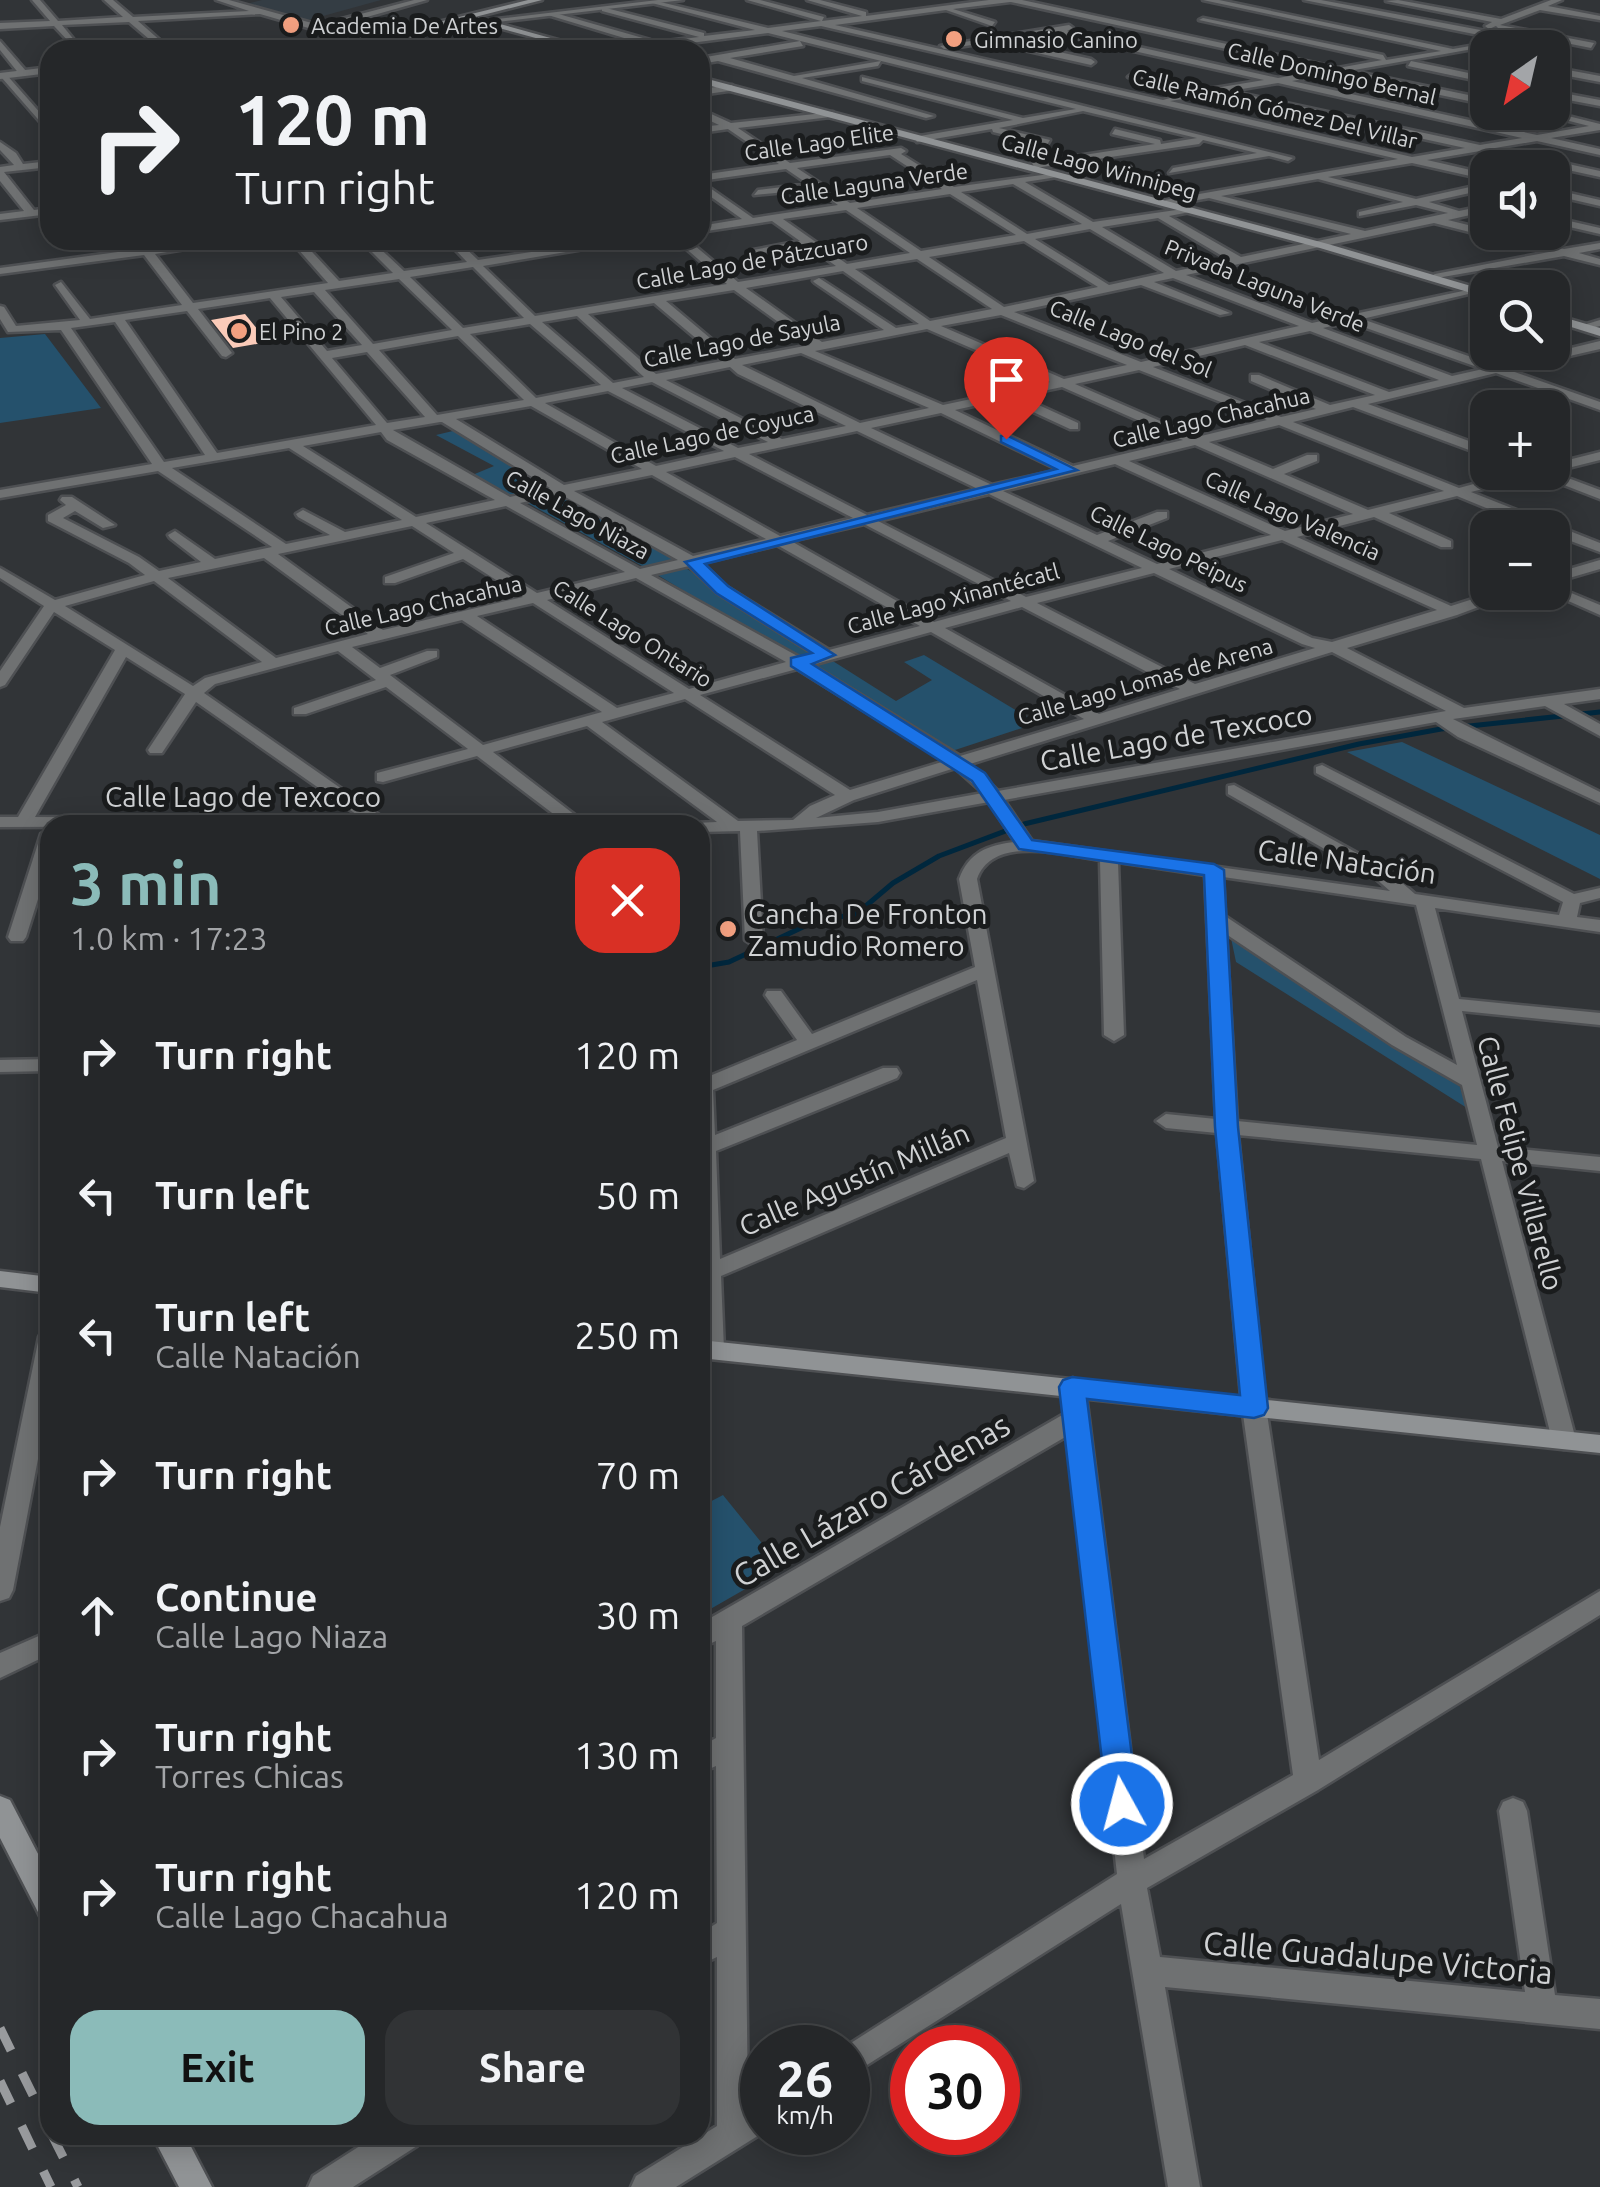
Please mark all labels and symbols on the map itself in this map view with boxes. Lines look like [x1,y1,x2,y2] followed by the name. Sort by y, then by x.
[311,13,498,38] place label: Academia De Artes
[280,14,302,36] marker: Academia De Artes
[974,27,1138,52] place label: Gimnasio Canino
[943,28,965,50] marker: Gimnasio Canino
[1470,30,1570,130] north arrow
[1225,37,1439,109] street label: Calle Domingo Bernal
[1130,63,1420,153] street label: Calle Ramón Gómez Del Villar
[743,119,895,165] street label: Calle Lago Elite
[999,128,1199,204] street label: Calle Lago Winnipeg
[779,157,969,209] street label: Calle Laguna Verde
[634,228,870,294] street label: Calle Lago de Pátzcuaro
[1161,233,1369,337] street label: Privada Laguna Verde
[1046,294,1216,382] street label: Calle Lago del Sol
[642,309,842,371] street label: Calle Lago de Sayula
[259,319,344,344] place label: El Pino 2
[228,320,250,342] marker: El Pino 2
[964,337,1049,440] pin
[1110,382,1312,452] street label: Calle Lago Chacahua
[608,400,816,468] street label: Calle Lago de Coyuca
[502,464,654,564] street label: Calle Lago Niaza
[1202,465,1384,565] street label: Calle Lago Valencia
[1086,499,1252,597] street label: Calle Lago Peipus
[844,558,1062,638] street label: Calle Lago Xinantécatl
[322,570,524,640] street label: Calle Lago Chacahua
[549,574,717,692] street label: Calle Lago Ontario
[1015,633,1275,729] street label: Calle Lago Lomas de Arena
[1037,698,1315,776] street label: Calle Lago de Texcoco
[105,781,381,812] street label: Calle Lago de Texcoco
[1256,833,1438,889] street label: Calle Natación
[748,898,988,961] place label: Cancha De Fronton Zamudio Romero
[717,918,739,940] marker: Cancha De Fronton Zamudio Romero
[1472,1032,1570,1294] street label: Calle Felipe Villarello
[734,1116,974,1242] street label: Calle Agustín Millán
[726,1406,1016,1594] street label: Calle Lázaro Cárdenas
[1070,1752,1174,1856] position arrow
[1202,1924,1554,1990] street label: Calle Guadalupe Victoria
[890,2025,1020,2155] speed limit sign: 30

